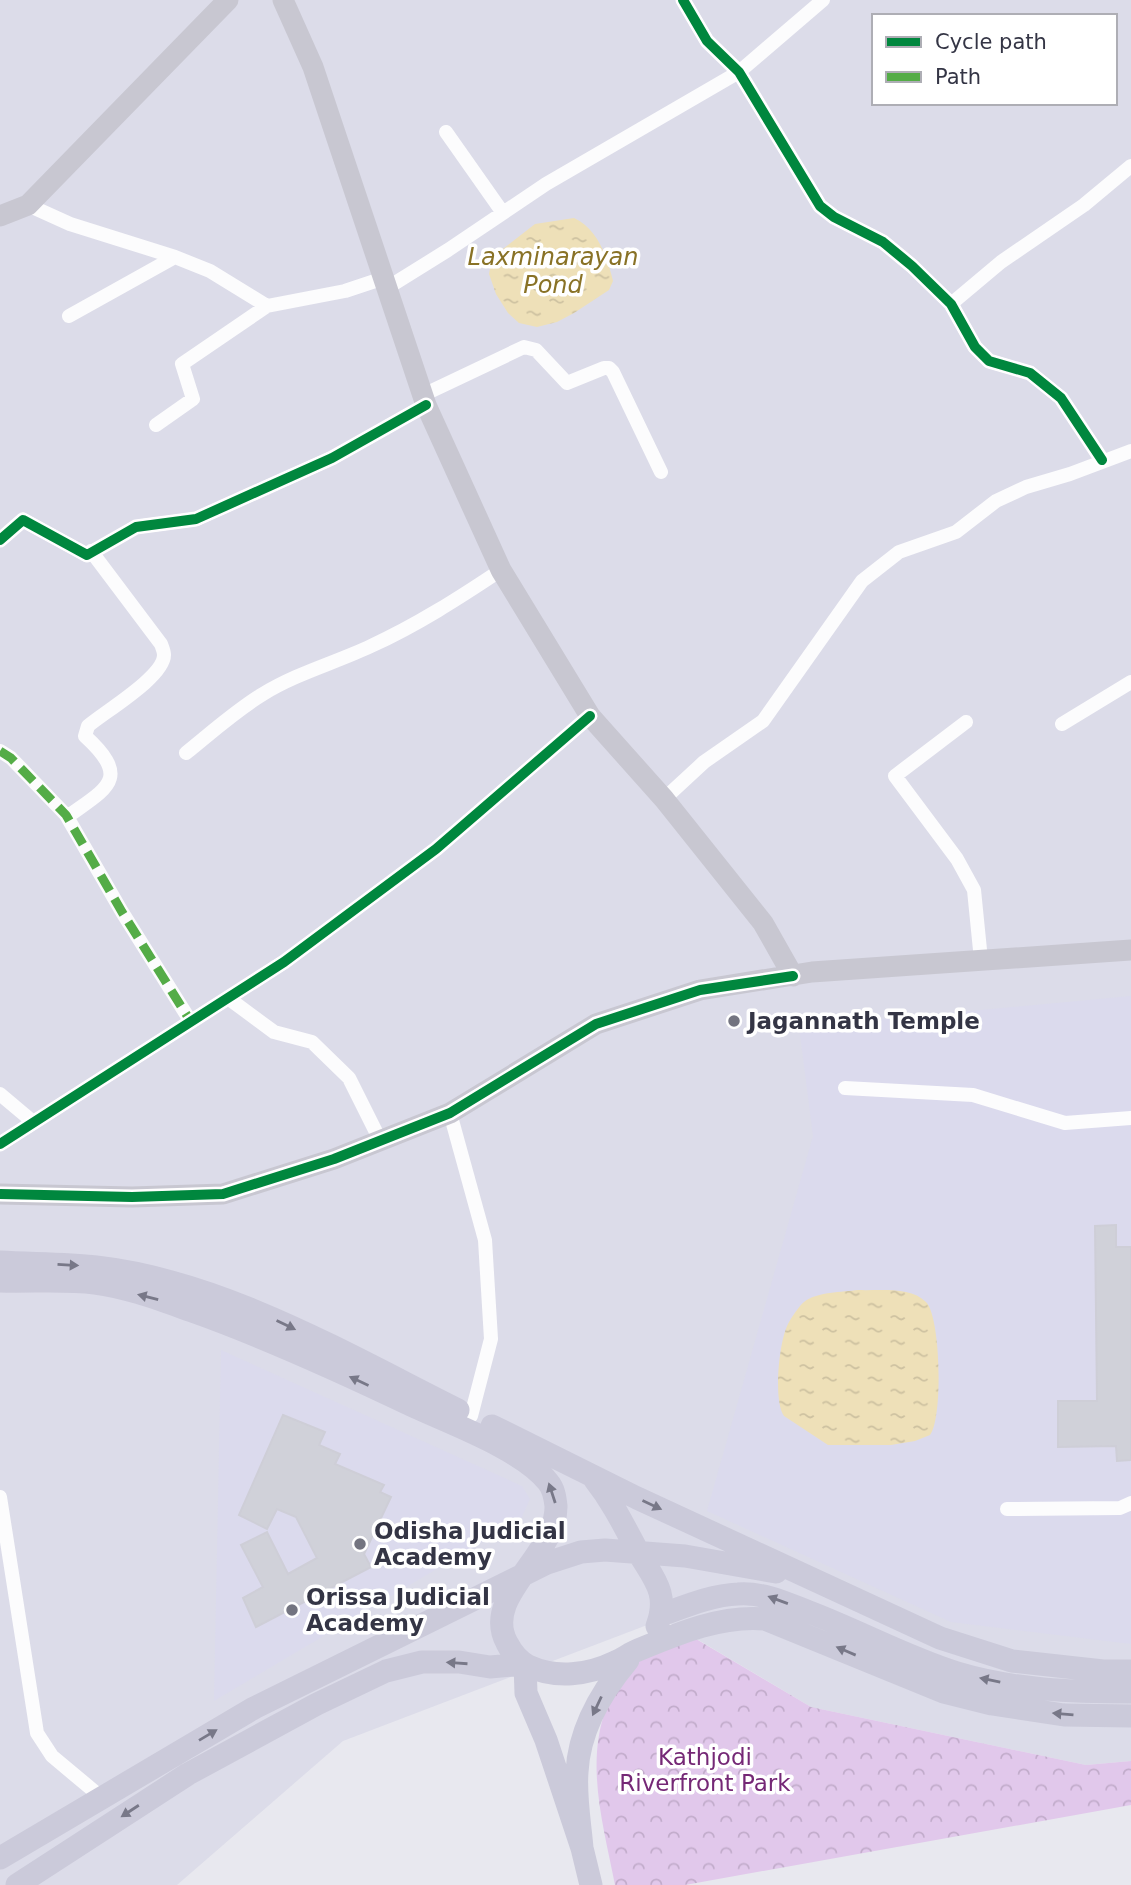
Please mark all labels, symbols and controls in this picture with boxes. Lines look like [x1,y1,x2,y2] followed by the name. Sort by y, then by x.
[872,14,1117,105] legend
[935,30,1047,54] text: Cycle path
[935,65,981,89] text: Path
[468,243,638,299] water label: Laxminarayan Pond
[746,1008,980,1034] place label: Jagannath Temple
[726,1013,742,1029] marker: Jagannath Temple
[57,1260,79,1271] one-way arrow
[137,1291,159,1302] one-way arrow
[276,1320,296,1331] one-way arrow
[349,1375,370,1386] one-way arrow
[546,1482,557,1503] one-way arrow
[642,1499,662,1510] one-way arrow
[374,1518,566,1570] place label: Odisha Judicial Academy
[352,1536,368,1552] marker: Odisha Judicial Academy
[306,1584,490,1636] place label: Orissa Judicial Academy
[767,1594,788,1605] one-way arrow
[284,1602,300,1618] marker: Orissa Judicial Academy
[835,1646,856,1657] one-way arrow
[446,1657,468,1668] one-way arrow
[979,1674,1001,1685] one-way arrow
[592,1695,603,1716] one-way arrow
[1052,1708,1074,1719] one-way arrow
[198,1729,217,1742] one-way arrow
[619,1744,791,1796] park label: Kathjodi Riverfront Park
[121,1805,140,1818] one-way arrow

